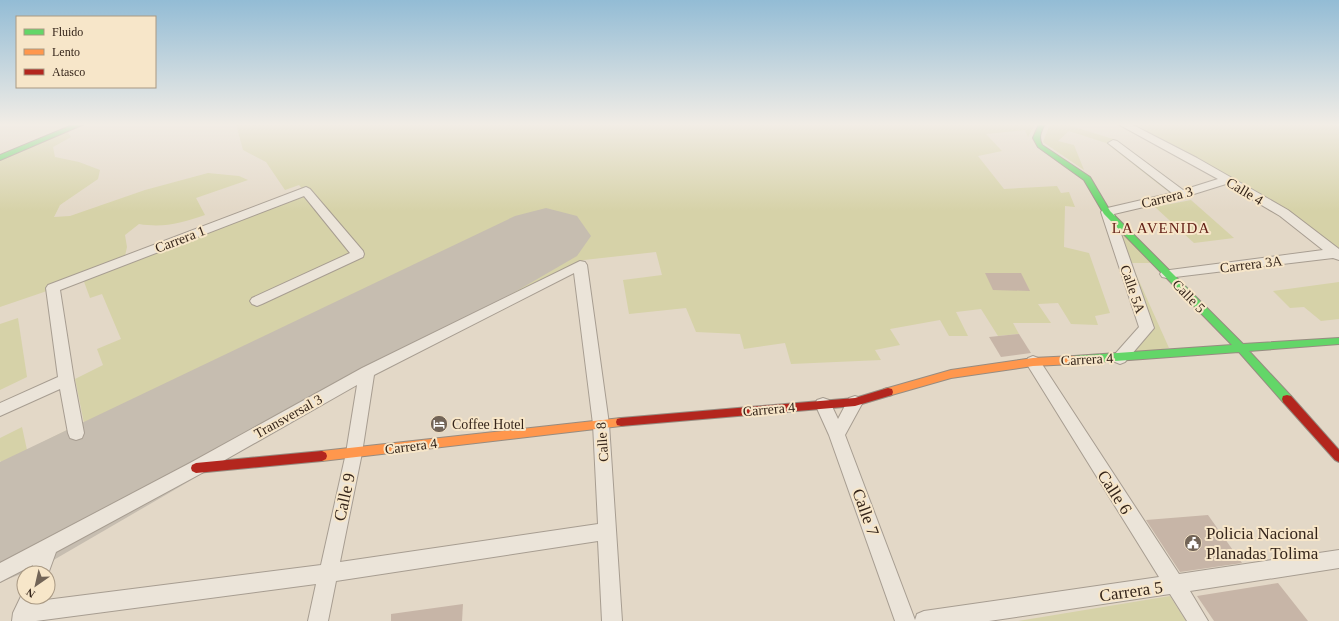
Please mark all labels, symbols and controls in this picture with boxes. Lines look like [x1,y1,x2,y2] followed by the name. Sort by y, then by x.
[16,16,156,88] legend
[52,25,83,39] text: Fluido
[52,45,80,59] text: Lento
[52,65,85,79] text: Atasco
[1224,175,1266,208] street label: Calle 4
[1140,184,1194,211] street label: Carrera 3
[1112,220,1210,236] district label: LA AVENIDA
[153,223,207,256] street label: Carrera 1
[1219,253,1284,276] street label: Carrera 3A
[1117,263,1148,316] street label: Calle 5A
[1169,277,1208,316] street label: Calle 5
[1060,351,1114,368] street label: Carrera 4
[252,392,325,441] street label: Transversal 3
[742,400,796,419] street label: Carrera 4
[429,414,449,434] hotel icon: Coffee Hotel
[452,417,525,432] place label: Coffee Hotel
[594,421,611,462] street label: Calle 8
[384,436,438,457] street label: Carrera 4
[1093,467,1136,518] street label: Calle 6
[330,471,359,523] street label: Calle 9
[848,486,883,539] street label: Calle 7
[1206,524,1319,563] place label: Policia Nacional Planadas Tolima
[1183,533,1203,553] public building icon: Policia Nacional Planadas Tolima
[16,565,56,605] north arrow
[1098,578,1164,605] street label: Carrera 5
[24,586,37,600] text: N

